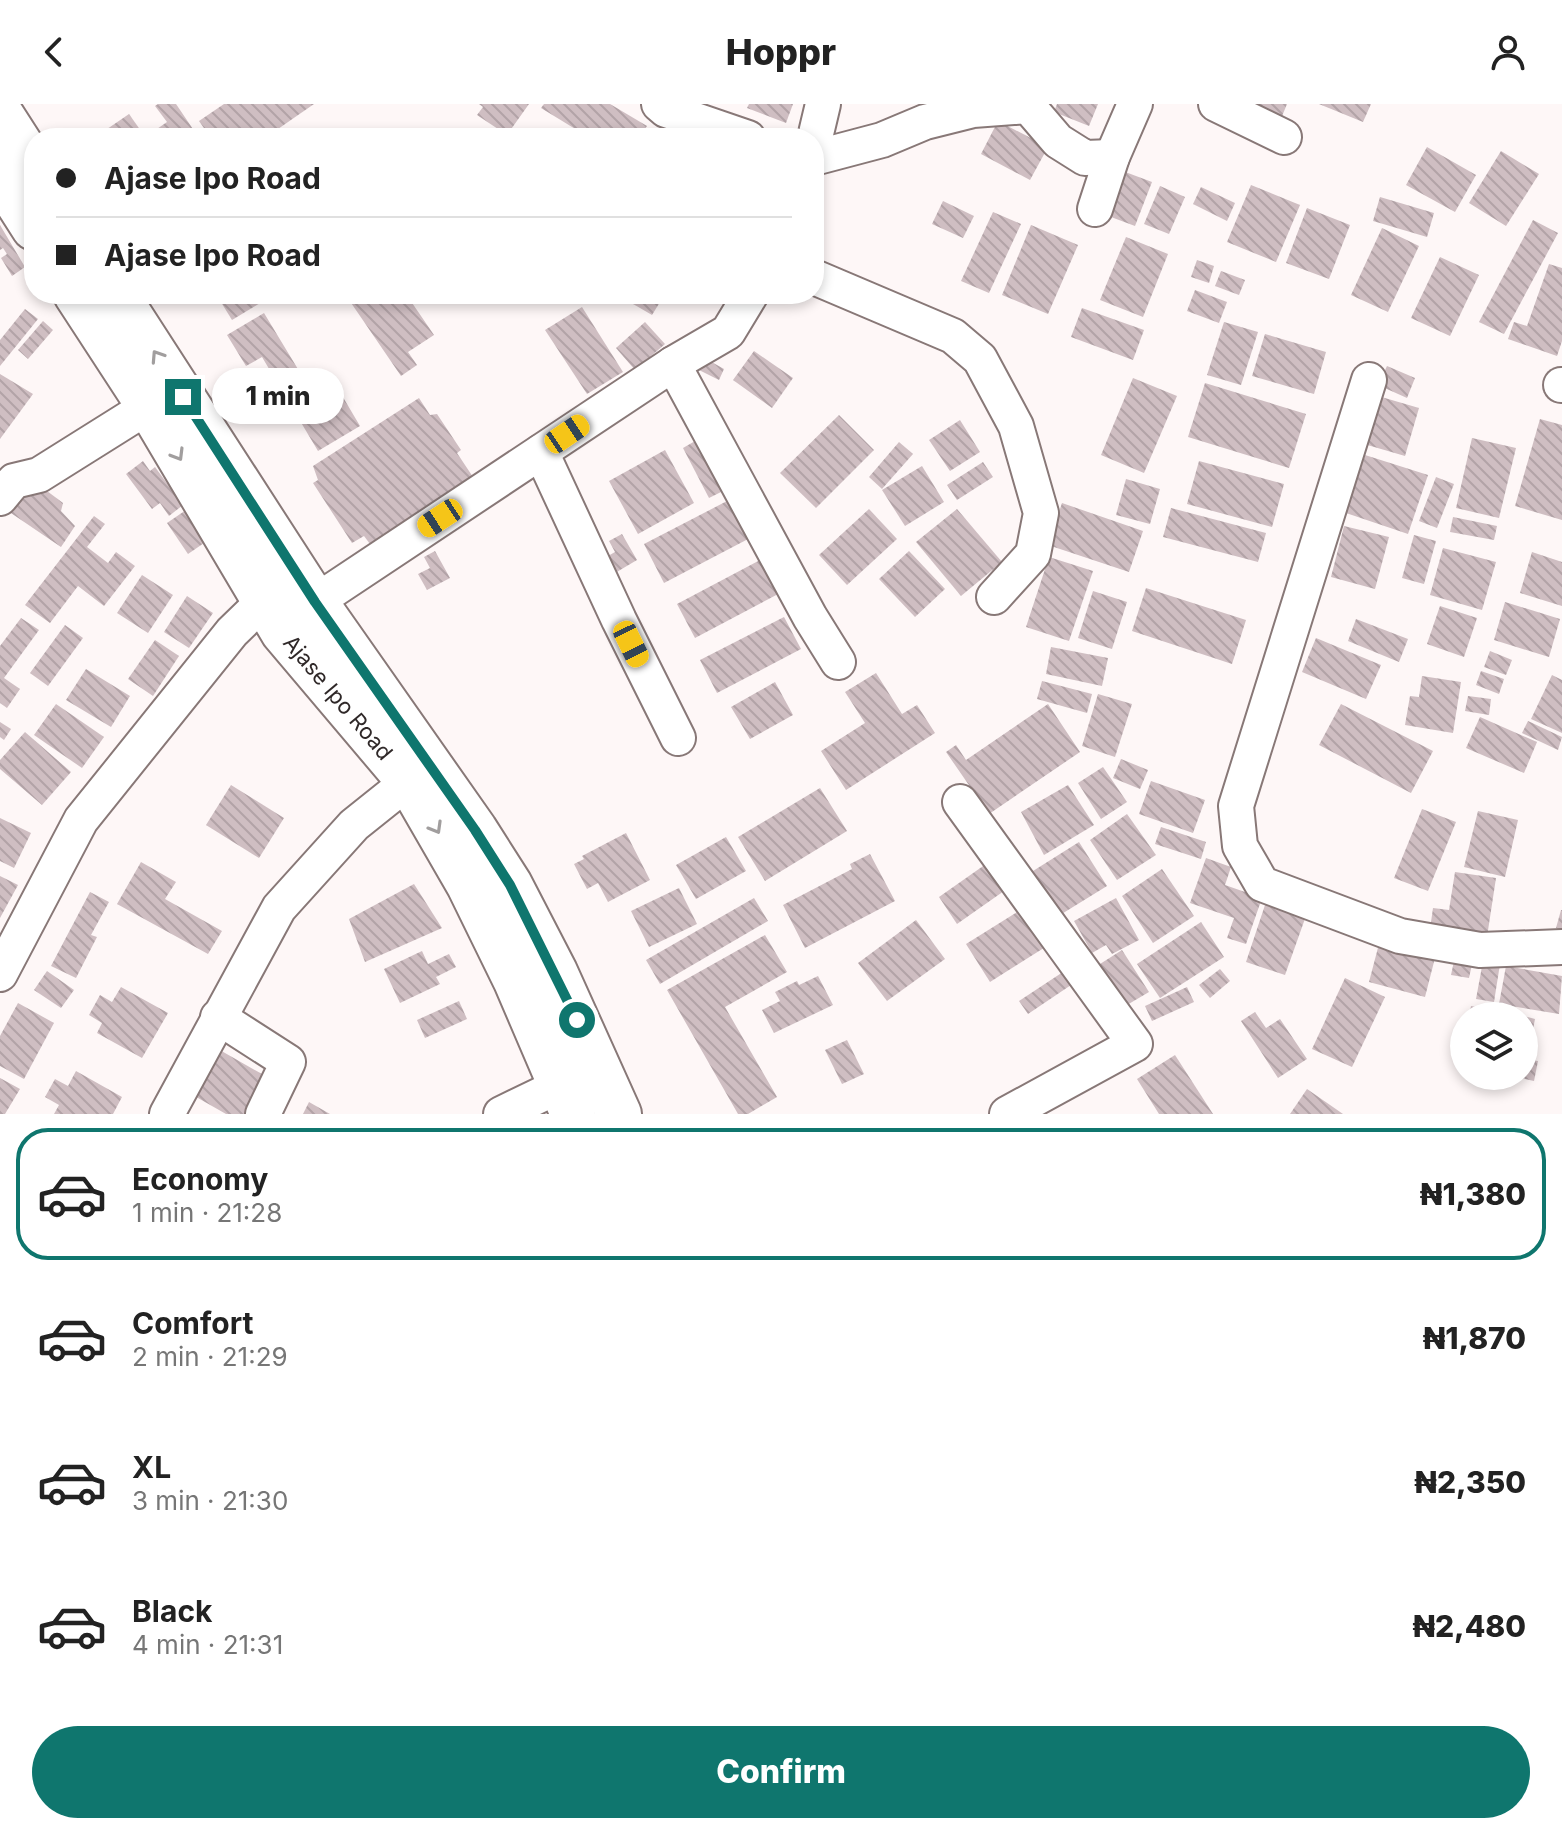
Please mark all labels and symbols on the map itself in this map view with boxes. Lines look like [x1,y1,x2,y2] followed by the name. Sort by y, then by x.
[151,350,166,365] one-way arrow
[211,369,343,425] callout: 1 min
[165,379,201,415] route end
[540,411,594,457] car
[168,446,183,461] one-way arrow
[413,495,467,541] car
[610,617,652,671] car
[278,630,398,765] street label: Ajase Ipo Road
[426,819,442,834] one-way arrow
[559,1002,595,1038] route start

